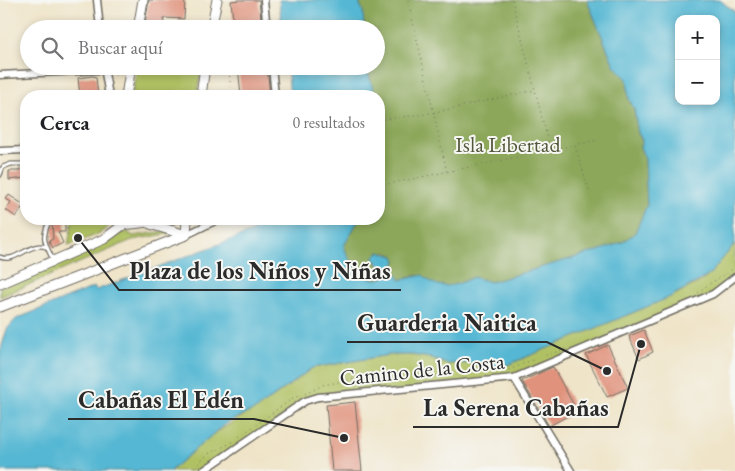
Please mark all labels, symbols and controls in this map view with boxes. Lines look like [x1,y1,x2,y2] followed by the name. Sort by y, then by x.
[675,15,720,105] map controls
[675,15,720,60] button: +
[20,20,385,75] search box
[38,34,66,62] icon: search
[78,35,163,60] text: Buscar aquí
[675,60,720,105] button: −
[40,109,90,136] text: Cerca
[293,112,365,133] text: 0 resultados
[455,130,562,159] park label: Isla Libertad
[119,251,401,290] callout: Plaza de los Niños y Niñas
[129,255,391,287] text: Plaza de los Niños y Niñas
[347,303,547,342] callout: Guarderia Naitica
[357,307,537,338] text: Guarderia Naitica
[338,346,506,393] street label: Camino de la Costa
[68,380,254,419] callout: Cabañas El Edén
[78,384,244,415] text: Cabañas El Edén
[413,388,618,427] callout: La Serena Cabañas
[423,392,609,423] text: La Serena Cabañas

